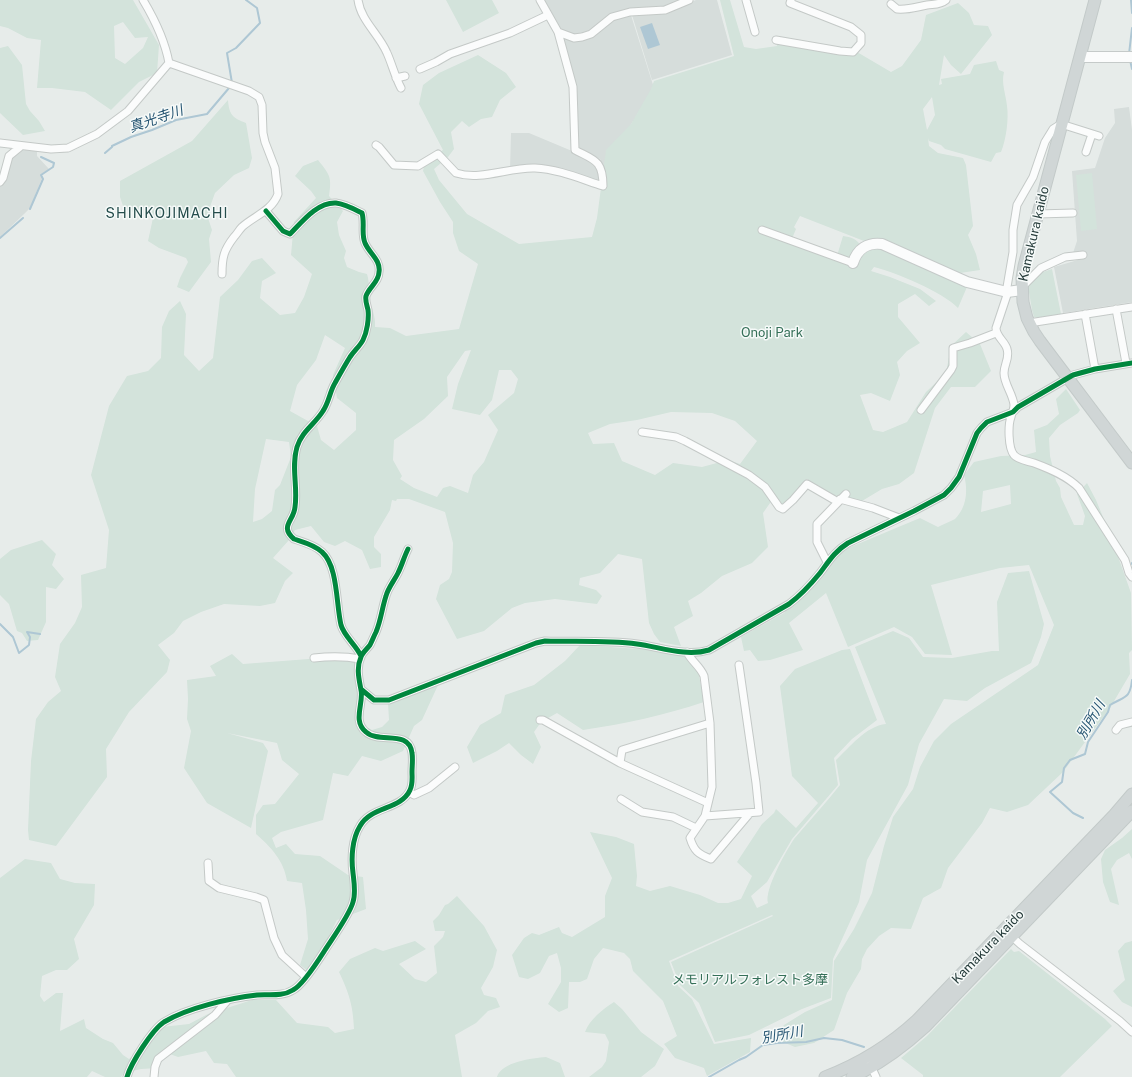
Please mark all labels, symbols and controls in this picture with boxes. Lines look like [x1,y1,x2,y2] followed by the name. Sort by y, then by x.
[127,102,185,136] water label: 真光寺川
[1015,185,1053,283] street label: Kamakura kaido
[106,206,228,222] district label: SHINKOJIMACHI
[741,325,803,341] park label: Onoji Park
[1073,698,1109,742] water label: 別所川
[949,907,1027,987] street label: Kamakura kaido
[672,972,828,988] park label: メモリアルフォレスト多摩
[760,1023,804,1047] water label: 別所川

